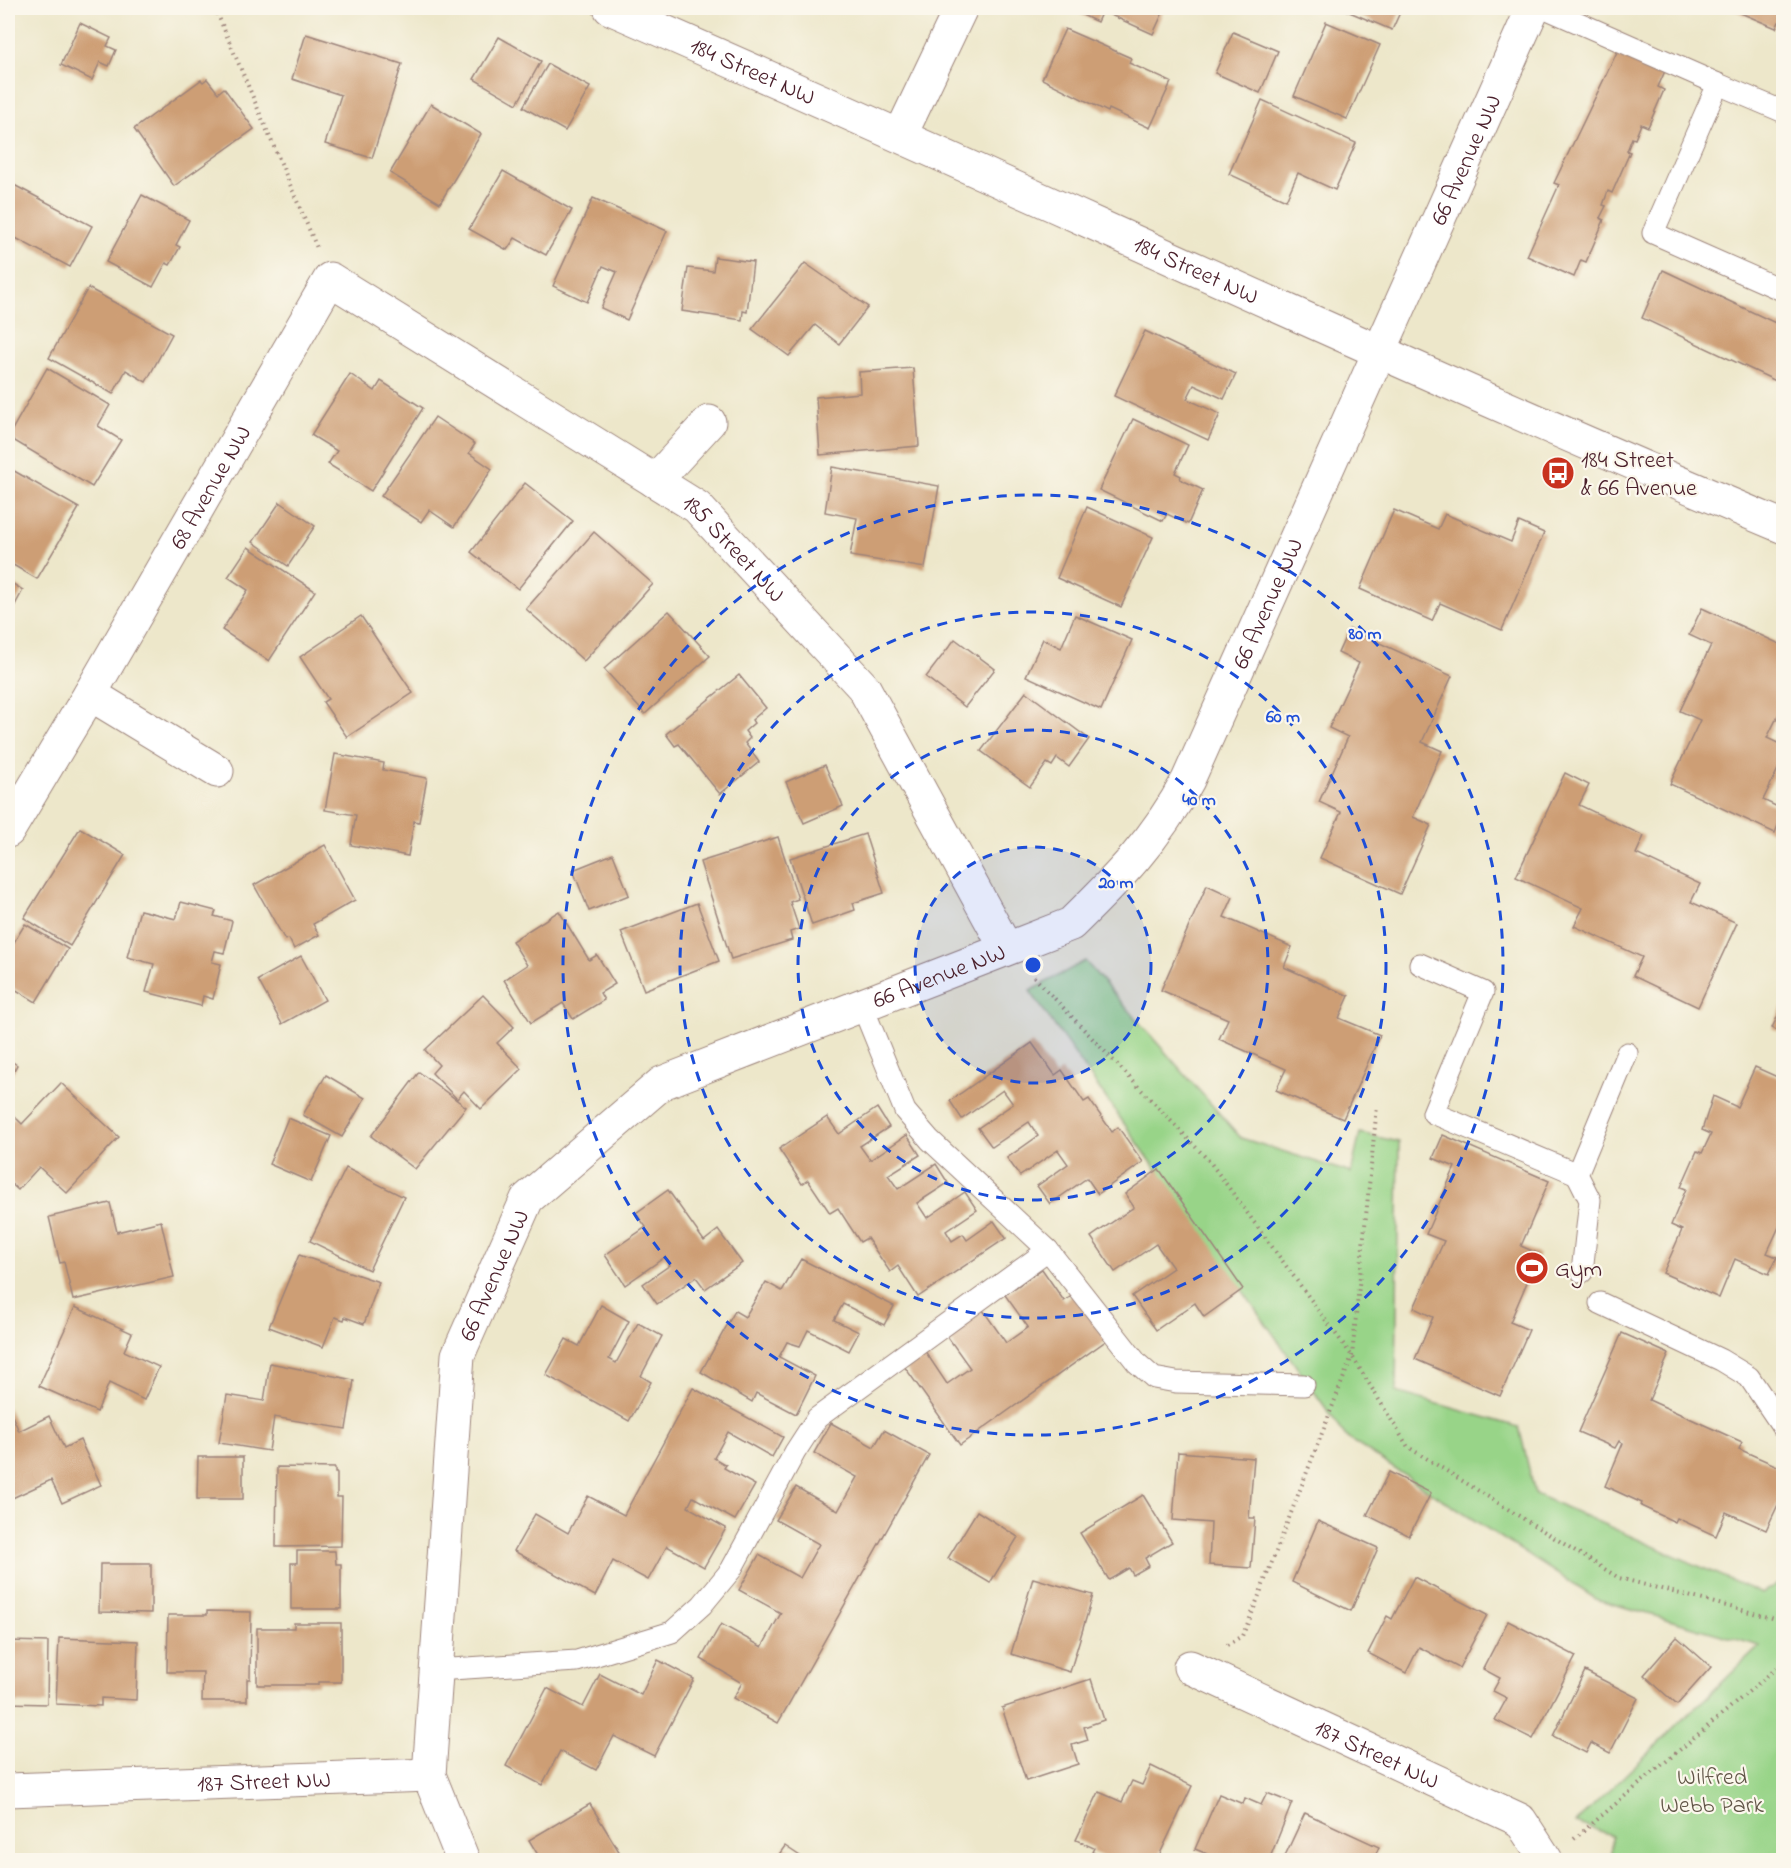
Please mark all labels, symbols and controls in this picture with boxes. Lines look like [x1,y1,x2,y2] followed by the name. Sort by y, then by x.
[684,30,820,116] street label: 184 Street NW
[1423,90,1512,231] street label: 66 Avenue NW
[1127,228,1263,315] street label: 184 Street NW
[162,419,262,557] street label: 68 Avenue NW
[1581,444,1697,507] place label: 184 Street & 66 Avenue
[1540,455,1576,491] bus stop icon: 184 Street & 66 Avenue
[675,487,792,612] street label: 185 Street NW
[1225,533,1314,675] street label: 66 Avenue NW
[1348,622,1382,648] text: 80 m
[1266,705,1300,731] text: 60 m
[1182,788,1216,814] text: 40 m
[1097,871,1134,897] text: 20 m
[868,936,1011,1019] street label: 66 Avenue NW
[1023,955,1043,975] centre of rings
[451,1205,540,1347] street label: 66 Avenue NW
[1514,1250,1550,1286] sports icon: Gym
[1555,1253,1602,1289] place label: Gym
[1308,1712,1444,1800] street label: 187 Street NW
[1660,1761,1764,1824] park label: Wilfred Webb Park
[196,1764,331,1803] street label: 187 Street NW

